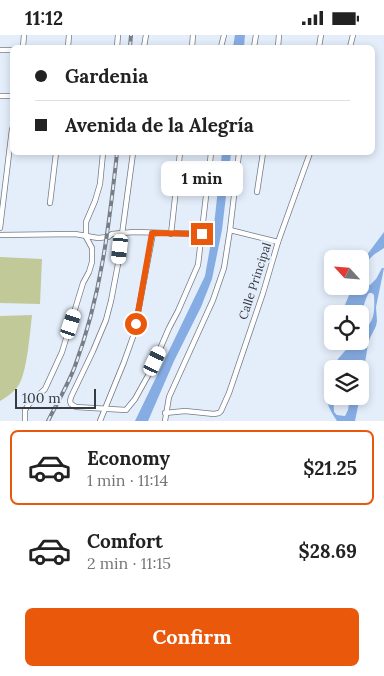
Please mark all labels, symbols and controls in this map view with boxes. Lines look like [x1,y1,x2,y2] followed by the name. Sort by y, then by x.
[25,6,63,30] text: 11:12
[65,64,148,88] text: Gardenia
[65,113,254,137] text: Avenida de la Alegría
[161,161,243,197] callout: 1 min
[182,168,222,188] text: 1 min
[191,223,213,245] route end
[110,233,129,265] car
[235,240,274,321] street label: Calle Principal
[324,250,369,295] north arrow
[324,250,369,405] map controls
[324,305,369,350] button: locate
[59,307,82,341] car
[125,313,147,335] route start
[141,344,168,378] car
[324,360,369,405] button: layers
[15,386,96,409] scale bar
[22,389,61,407] text: 100 m
[27,445,72,490] icon: car
[87,446,170,470] text: Economy
[303,456,357,480] text: $21.25
[87,470,168,490] text: 1 min · 11:14
[27,528,72,573] icon: car
[87,529,163,553] text: Comfort
[299,539,357,563] text: $28.69
[87,553,171,573] text: 2 min · 11:15
[25,608,359,666] button: Confirm

